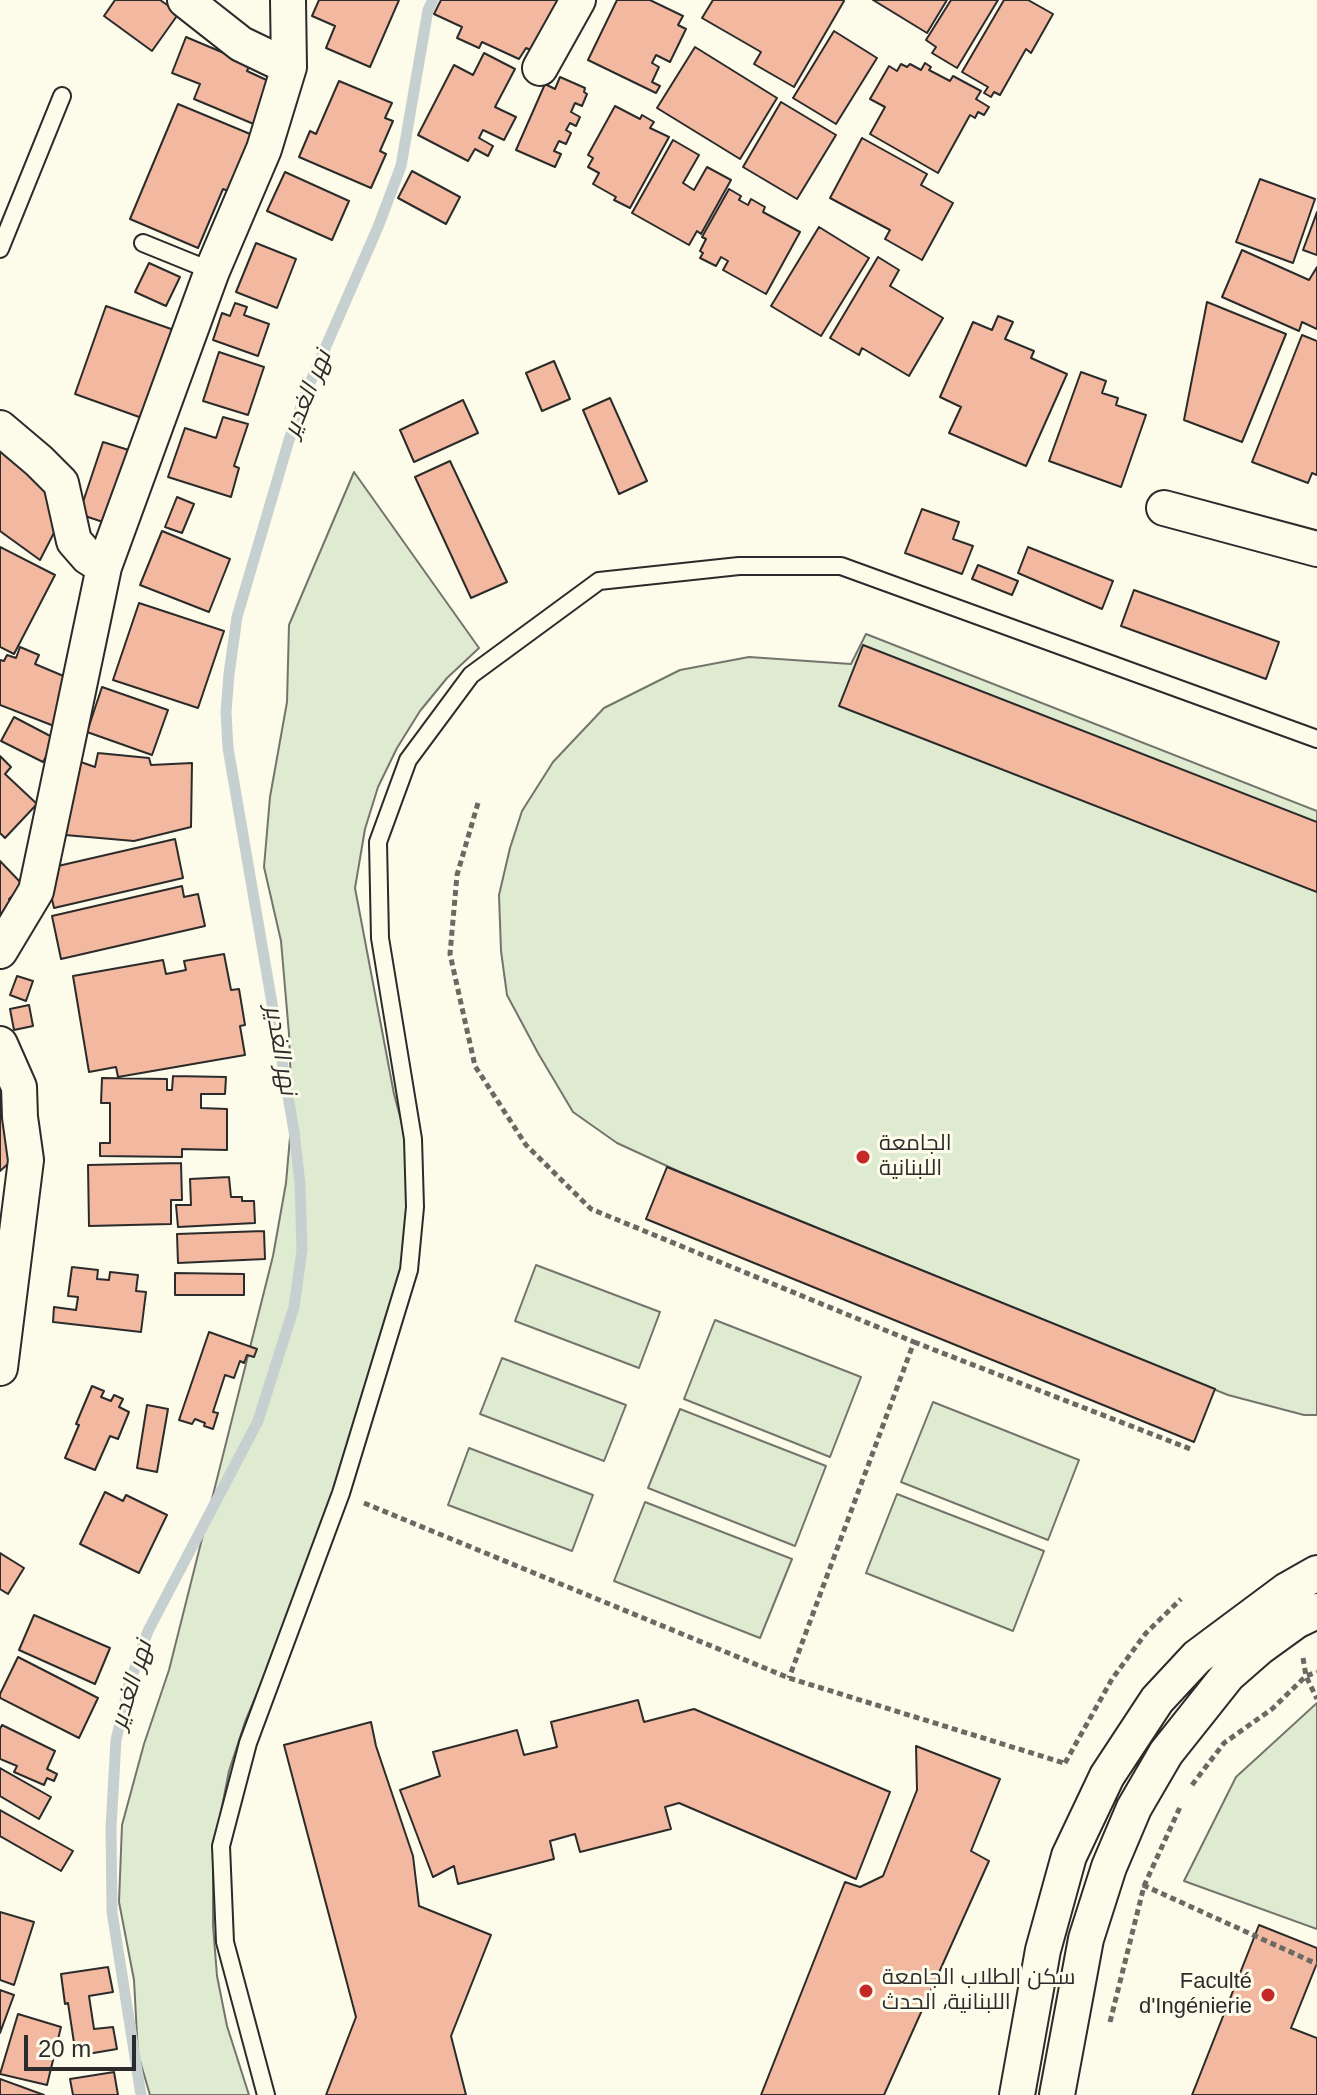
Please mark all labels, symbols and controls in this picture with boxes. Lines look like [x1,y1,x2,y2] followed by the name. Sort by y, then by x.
[278,346,338,442] water label: نهر الغدير
[258,1003,302,1097] water label: نهر الغدير
[879,1131,952,1182] place label: الجامعة اللبنانية
[854,1148,872,1166] marker: الجامعة اللبنانية
[105,1637,159,1733] water label: نهر الغدير
[882,1965,1075,2016] place label: سكن الطلاب الجامعة اللبنانية، الحدث
[1139,1969,1252,2020] place label: Faculté d'Ingénierie
[857,1982,875,2000] marker: سكن الطلاب الجامعة اللبنانية، الحدث
[1259,1986,1277,2004] marker: Faculté d'Ingénierie
[28,2019,140,2069] scale bar
[38,2035,91,2062] text: 20 m

